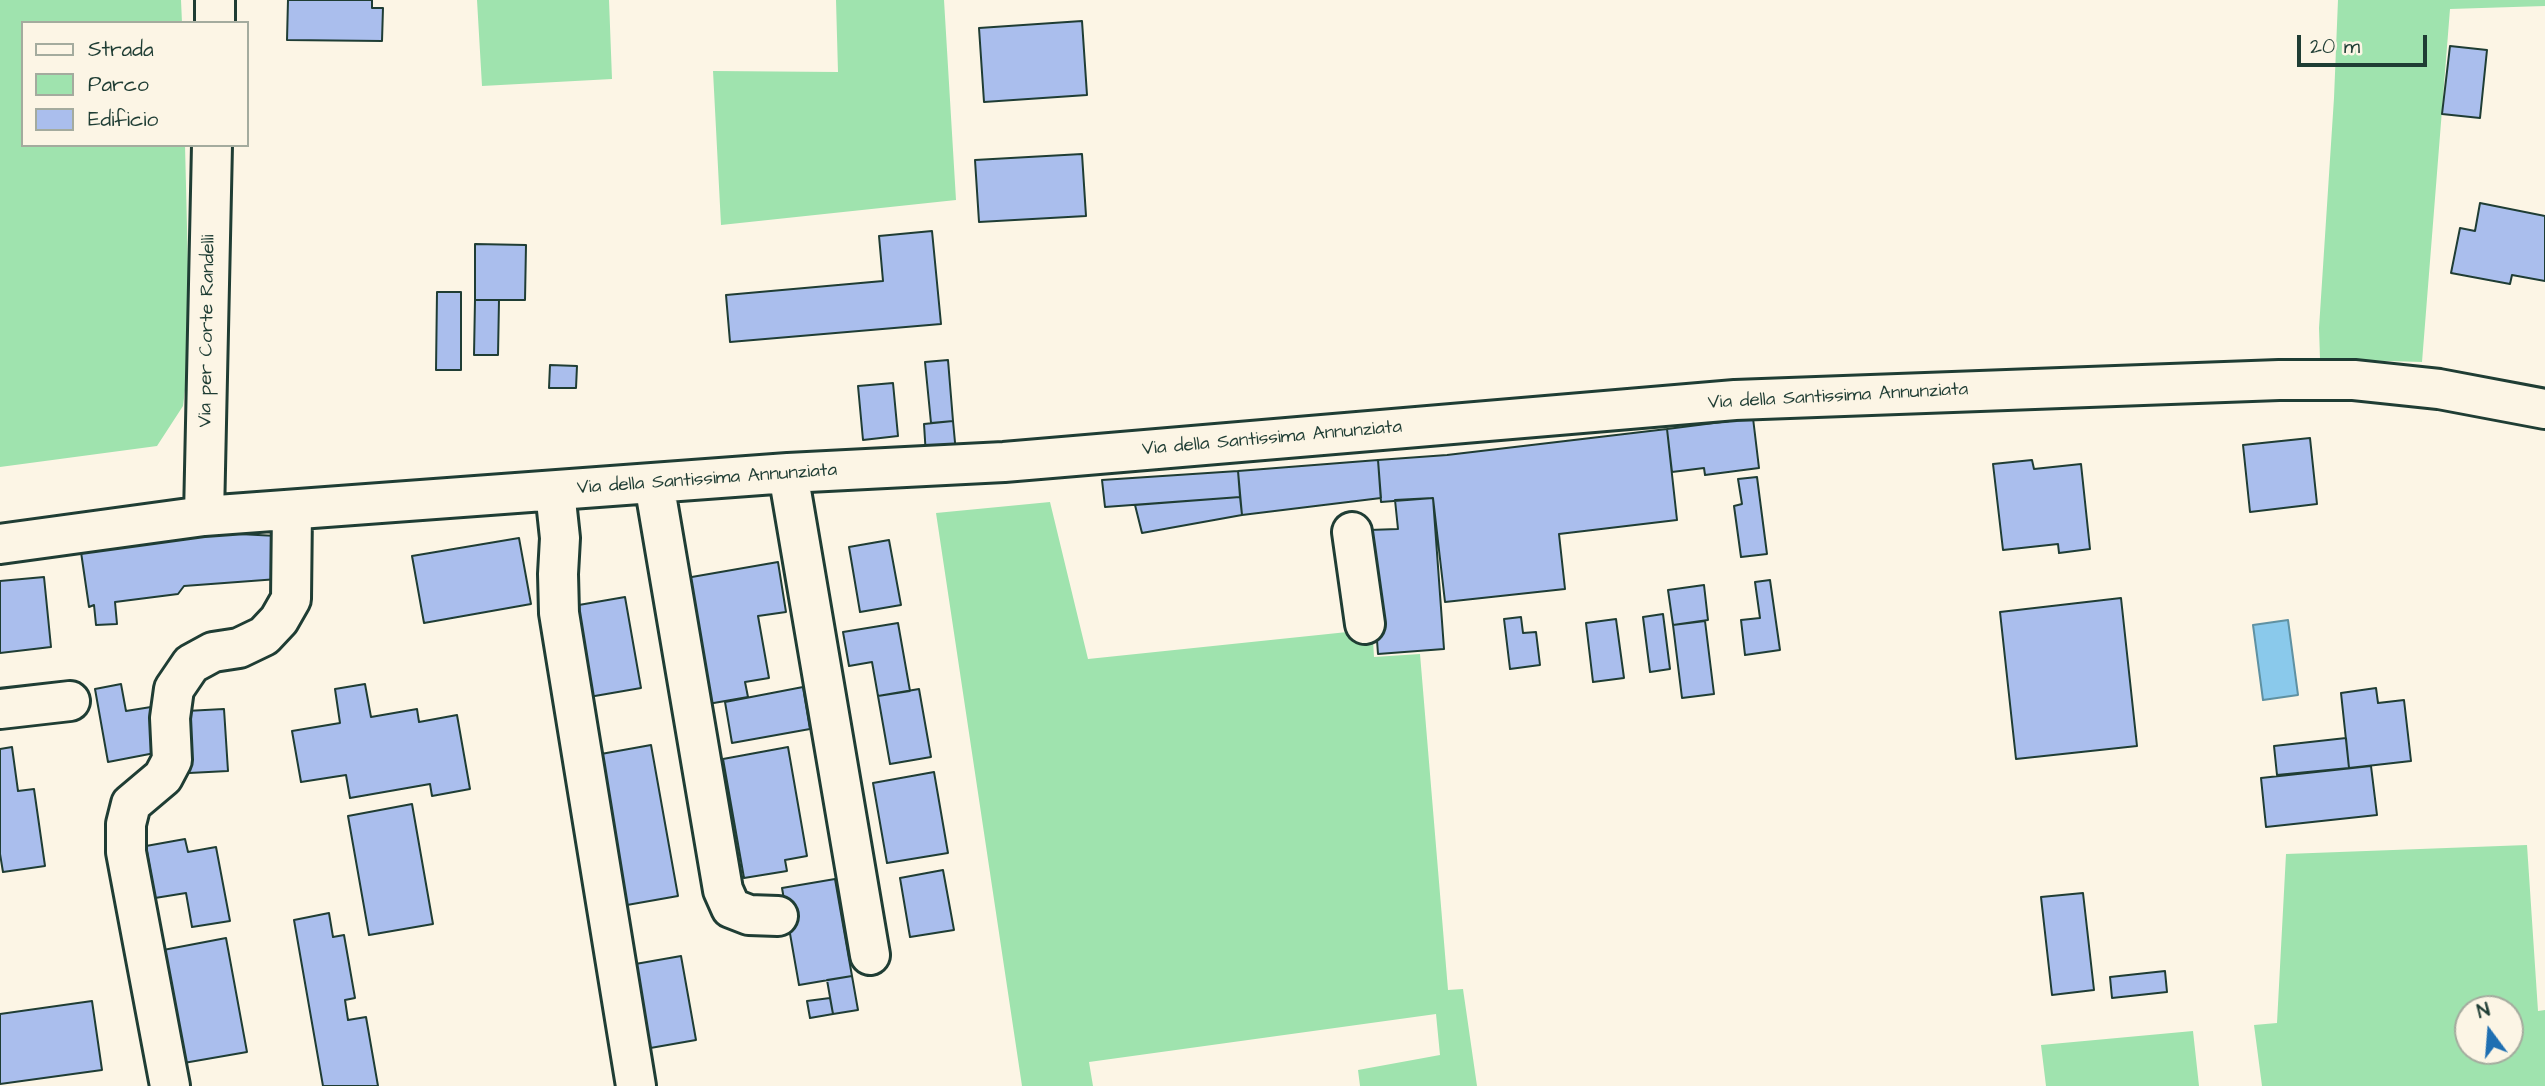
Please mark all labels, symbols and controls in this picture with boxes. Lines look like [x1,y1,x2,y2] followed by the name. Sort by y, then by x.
[21,21,248,147] legend
[2300,21,2430,65] scale bar
[2310,32,2360,61] text: 20 m
[88,35,154,64] text: Strada
[88,70,149,99] text: Parco
[88,105,158,134] text: Edificio
[195,234,221,428] street label: Via per Corte Randelli
[1707,379,1969,415] street label: Via della Santissima Annunziata
[1141,416,1403,462] street label: Via della Santissima Annunziata
[576,460,838,500] street label: Via della Santissima Annunziata
[2454,995,2524,1065] north arrow
[2474,997,2493,1026] text: N

